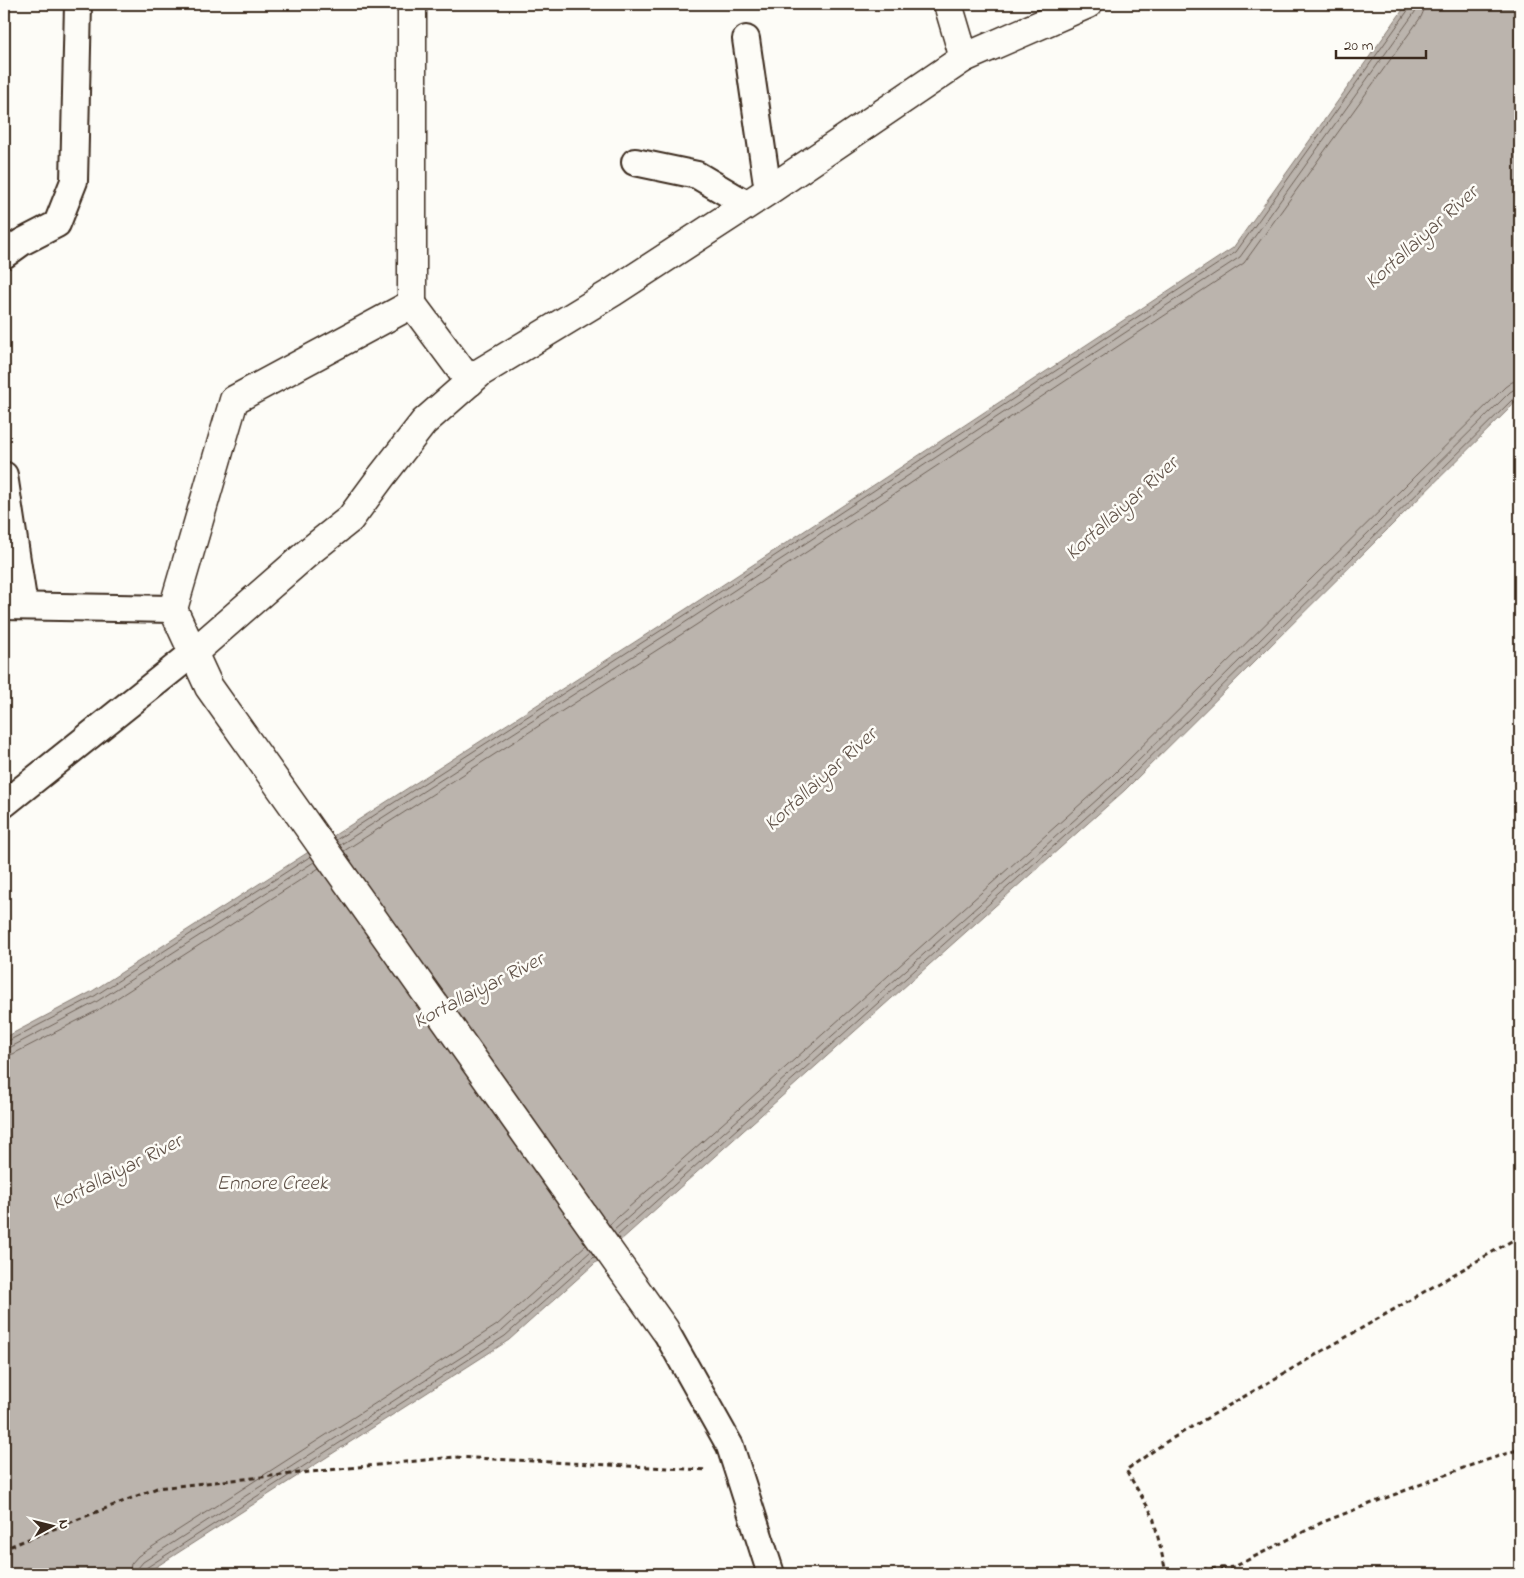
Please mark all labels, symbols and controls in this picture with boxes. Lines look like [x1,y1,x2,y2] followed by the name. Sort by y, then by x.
[1336,28,1426,60] scale bar
[1344,35,1374,57] text: 20 m
[1359,177,1487,297] water label: Kortallaiyar River
[1059,448,1187,568] water label: Kortallaiyar River
[758,719,886,839] water label: Kortallaiyar River
[408,944,552,1037] water label: Kortallaiyar River
[46,1126,190,1219] water label: Kortallaiyar River
[216,1169,329,1199] water label: Ennore Creek
[28,1500,78,1550] north arrow
[52,1519,74,1531] text: N

